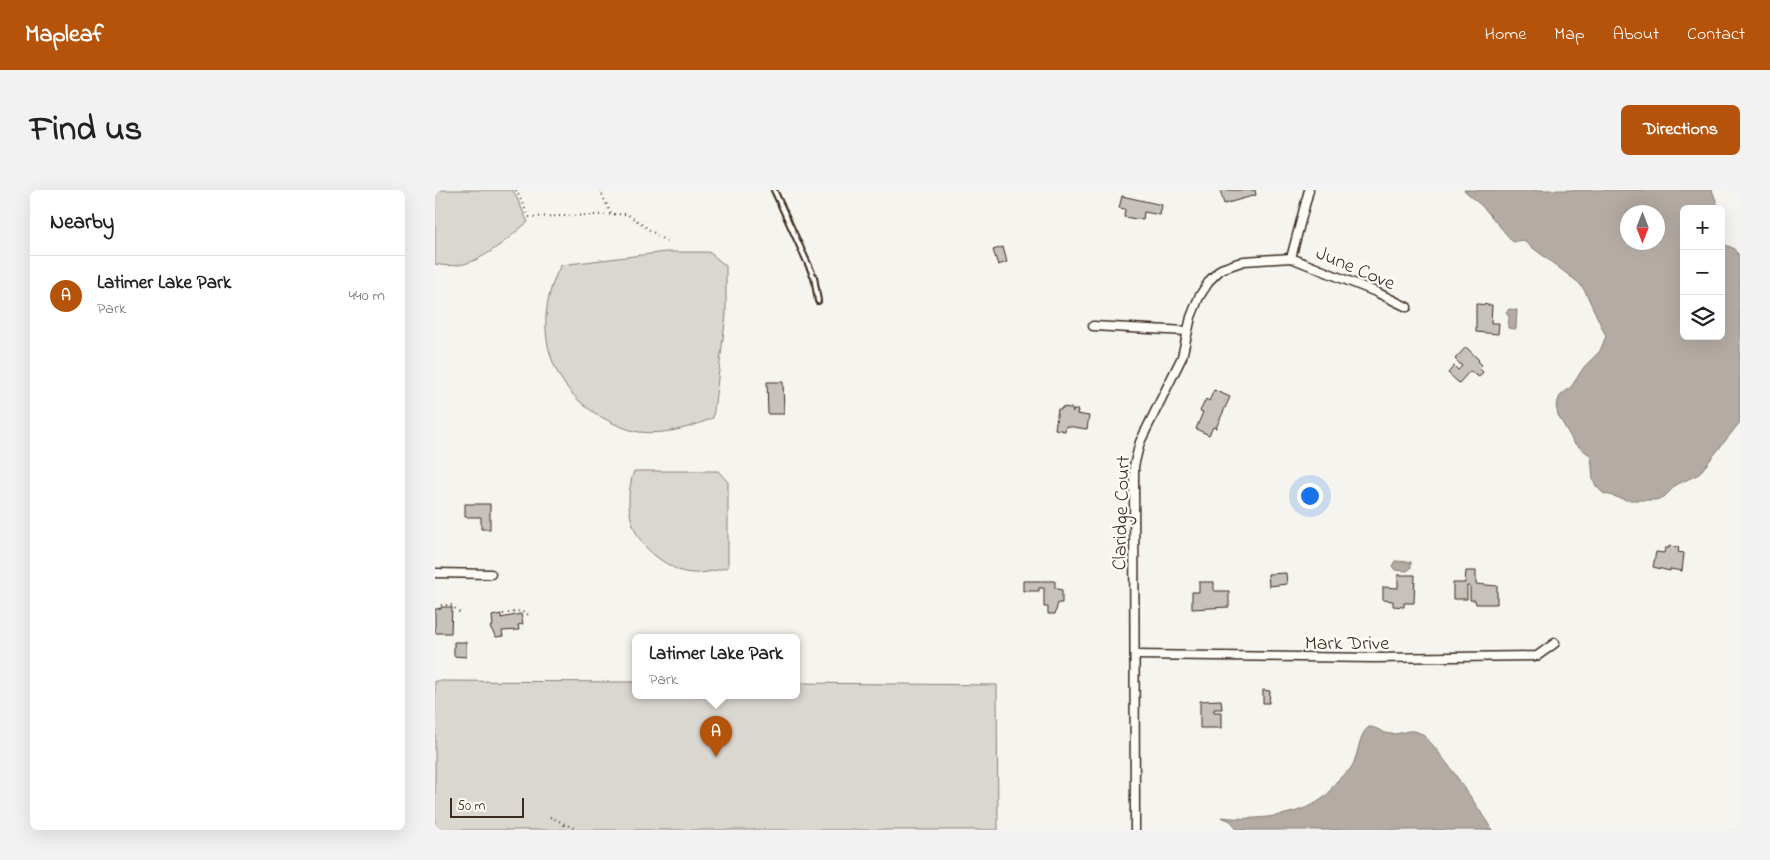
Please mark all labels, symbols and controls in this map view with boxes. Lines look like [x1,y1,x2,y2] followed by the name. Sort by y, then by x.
[25,18,104,53] text: Mapleaf
[1485,22,1526,48] text: Home
[1554,22,1585,48] text: Map
[1613,22,1659,48] text: About
[1687,22,1745,48] text: Contact
[30,105,142,156] text: Find us
[1621,105,1740,155] button: Directions
[1620,205,1665,250] north arrow
[1680,205,1725,340] map controls
[1680,205,1725,250] button: +
[50,208,114,238] text: Nearby
[1311,240,1399,299] street label: June Cove
[1680,250,1725,295] button: −
[97,270,231,297] text: Latimer Lake Park
[61,284,71,308] text: A
[348,284,385,308] text: 440 m
[1680,295,1725,340] button: layers
[97,297,126,321] text: Park
[1106,455,1140,571] street label: Claridge Court
[1297,483,1323,509] your location
[1305,630,1389,659] street label: Mark Drive
[632,634,800,699] popup
[649,641,783,668] text: Latimer Lake Park
[649,668,678,692] text: Park
[700,716,732,757] pin: A
[450,795,524,818] scale bar
[457,796,485,817] text: 50 m

